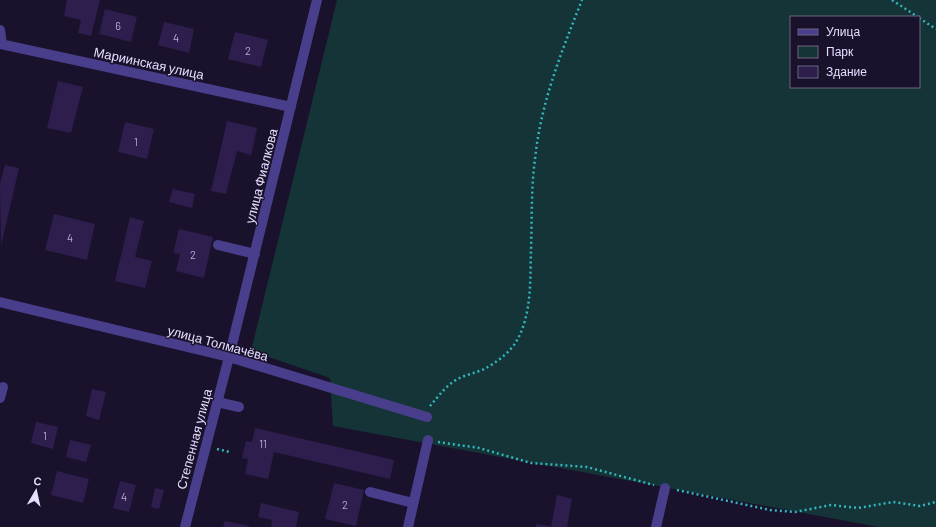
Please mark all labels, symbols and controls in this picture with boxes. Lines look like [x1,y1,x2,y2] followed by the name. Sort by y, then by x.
[790,16,920,88] legend
[115,19,121,32] house number: 6
[826,24,860,39] text: Улица
[173,31,179,44] house number: 4
[92,44,206,83] street label: Мариинская улица
[245,44,251,57] house number: 2
[826,44,854,59] text: Парк
[826,64,867,79] text: Здание
[241,126,281,225] street label: улица Фиалкова
[134,135,138,148] house number: 1
[67,231,73,244] house number: 4
[190,248,196,261] house number: 2
[166,322,271,364] street label: улица Толмачёва
[173,386,215,491] street label: Степенная улица
[43,429,47,442] house number: 1
[259,437,267,450] house number: 11
[16,471,56,511] north arrow
[33,474,43,488] text: С
[121,490,127,503] house number: 4
[342,498,348,511] house number: 2

